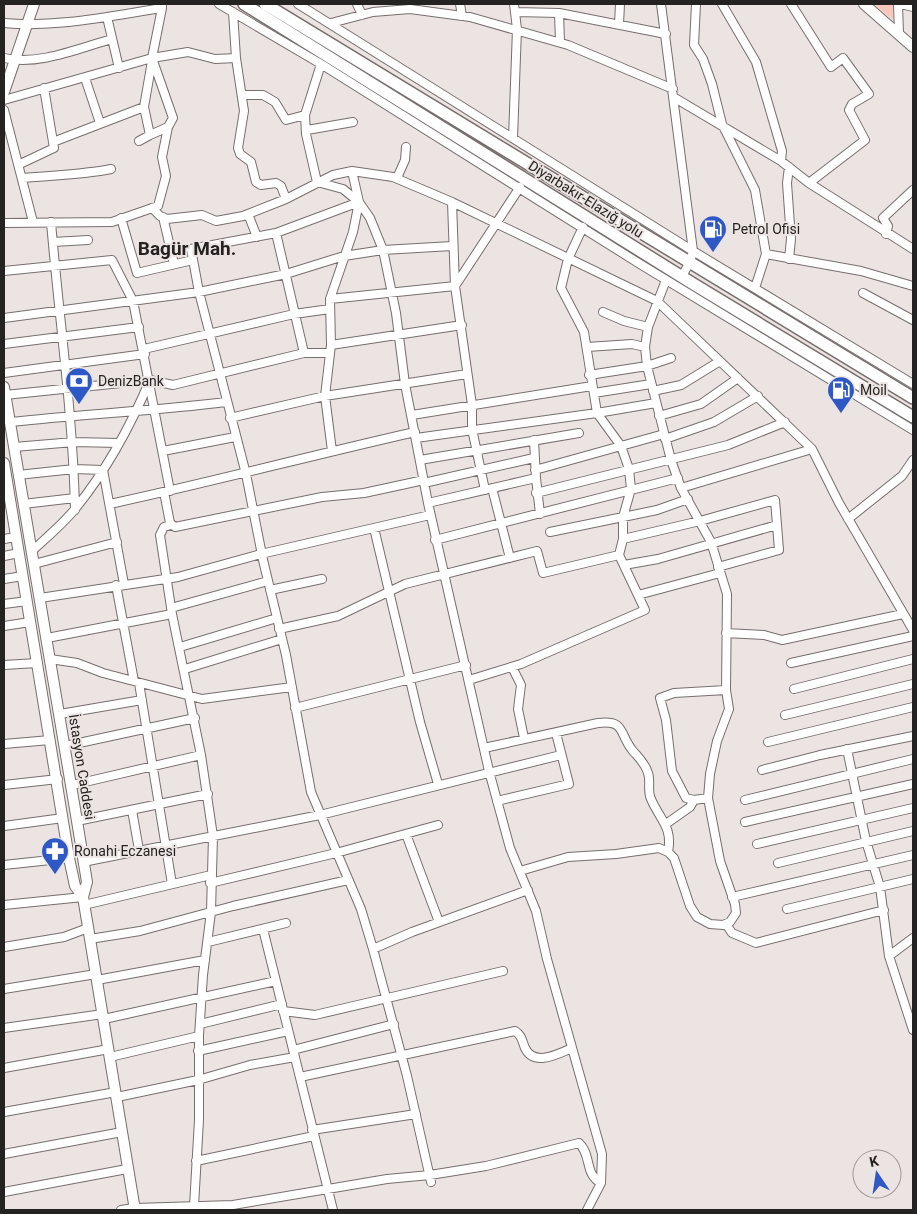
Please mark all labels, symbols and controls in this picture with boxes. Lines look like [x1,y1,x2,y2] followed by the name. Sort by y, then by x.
[526,157,646,241] street label: Diyarbakır-Elazığ yolu
[698,214,728,253] fuel station icon: Petrol Ofisi
[732,221,800,237] place label: Petrol Ofisi
[138,237,236,260] district label: Bagür Mah.
[64,366,94,405] bank icon: DenizBank
[98,373,165,389] place label: DenizBank
[826,375,856,414] fuel station icon: Moil
[860,382,887,398] place label: Moil
[66,713,98,821] street label: İstasyon Caddesi
[40,836,70,875] pharmacy icon: Ronahi Eczanesi
[74,843,176,859] place label: Ronahi Eczanesi
[852,1149,902,1199] north arrow
[868,1153,880,1170] text: K

